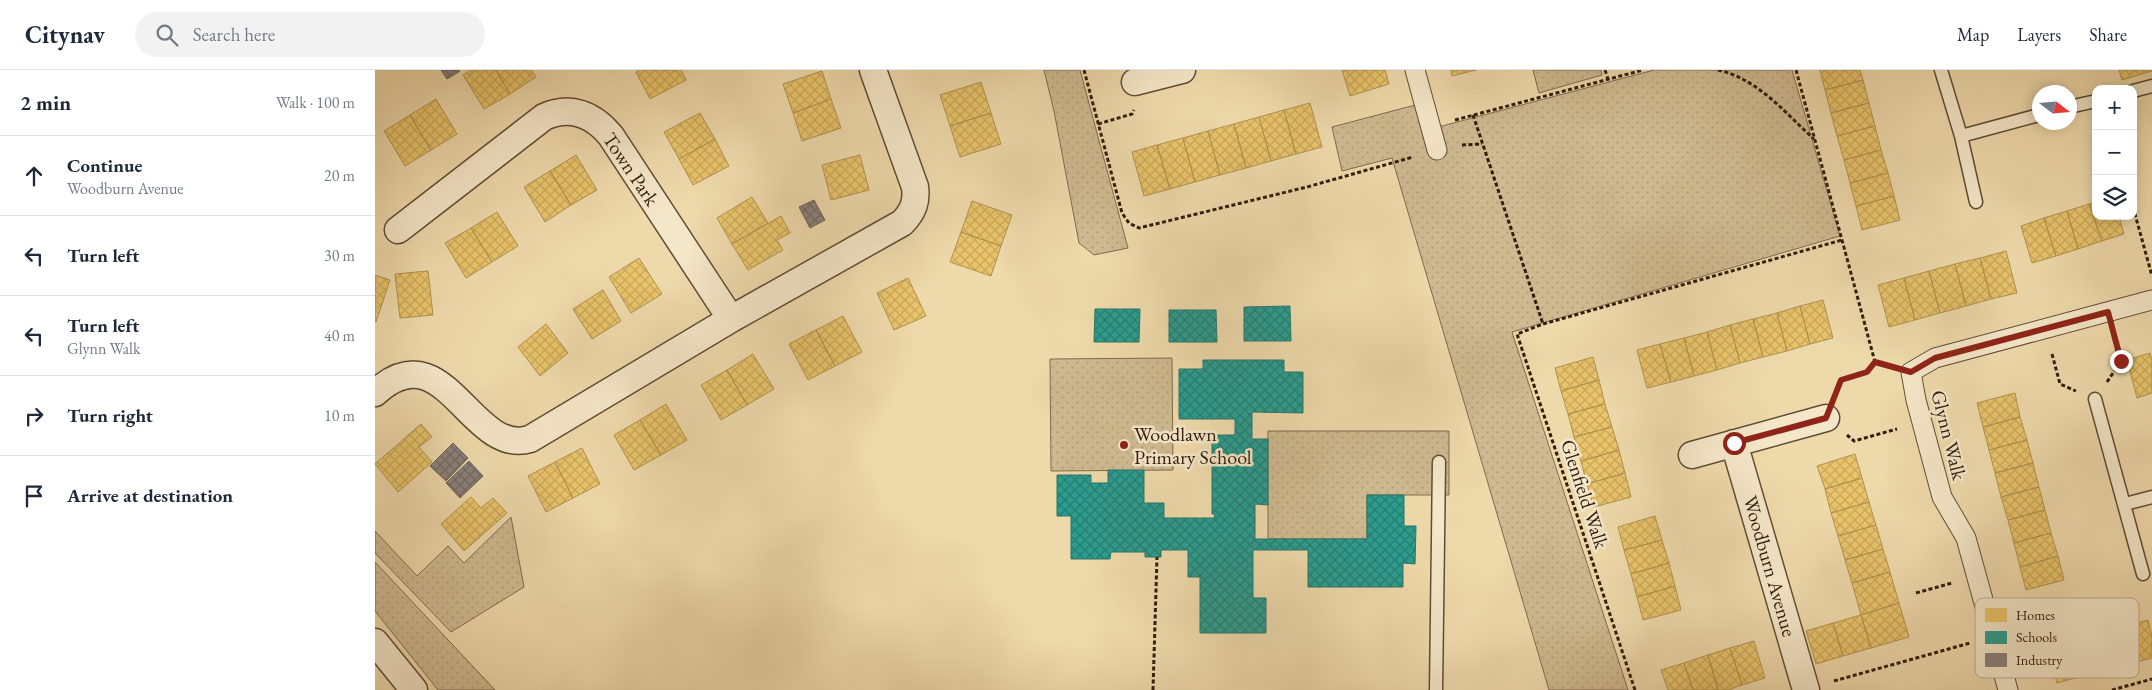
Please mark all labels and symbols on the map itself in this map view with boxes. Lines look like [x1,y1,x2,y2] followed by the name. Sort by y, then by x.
[2032,85,2077,130] north arrow
[597,127,665,211] street label: Town Park
[2110,350,2133,373] route end
[1925,387,1973,483] street label: Glynn Walk
[1134,421,1252,470] place label: Woodlawn Primary School
[1723,432,1746,455] route start
[1555,436,1615,552] street label: Glenfield Walk
[1118,439,1130,451] marker: Woodlawn Primary School
[1737,492,1803,640] street label: Woodburn Avenue
[1975,598,2139,678] legend
[2016,606,2056,624] text: Homes
[2016,628,2057,646] text: Schools
[2016,651,2063,669] text: Industry

